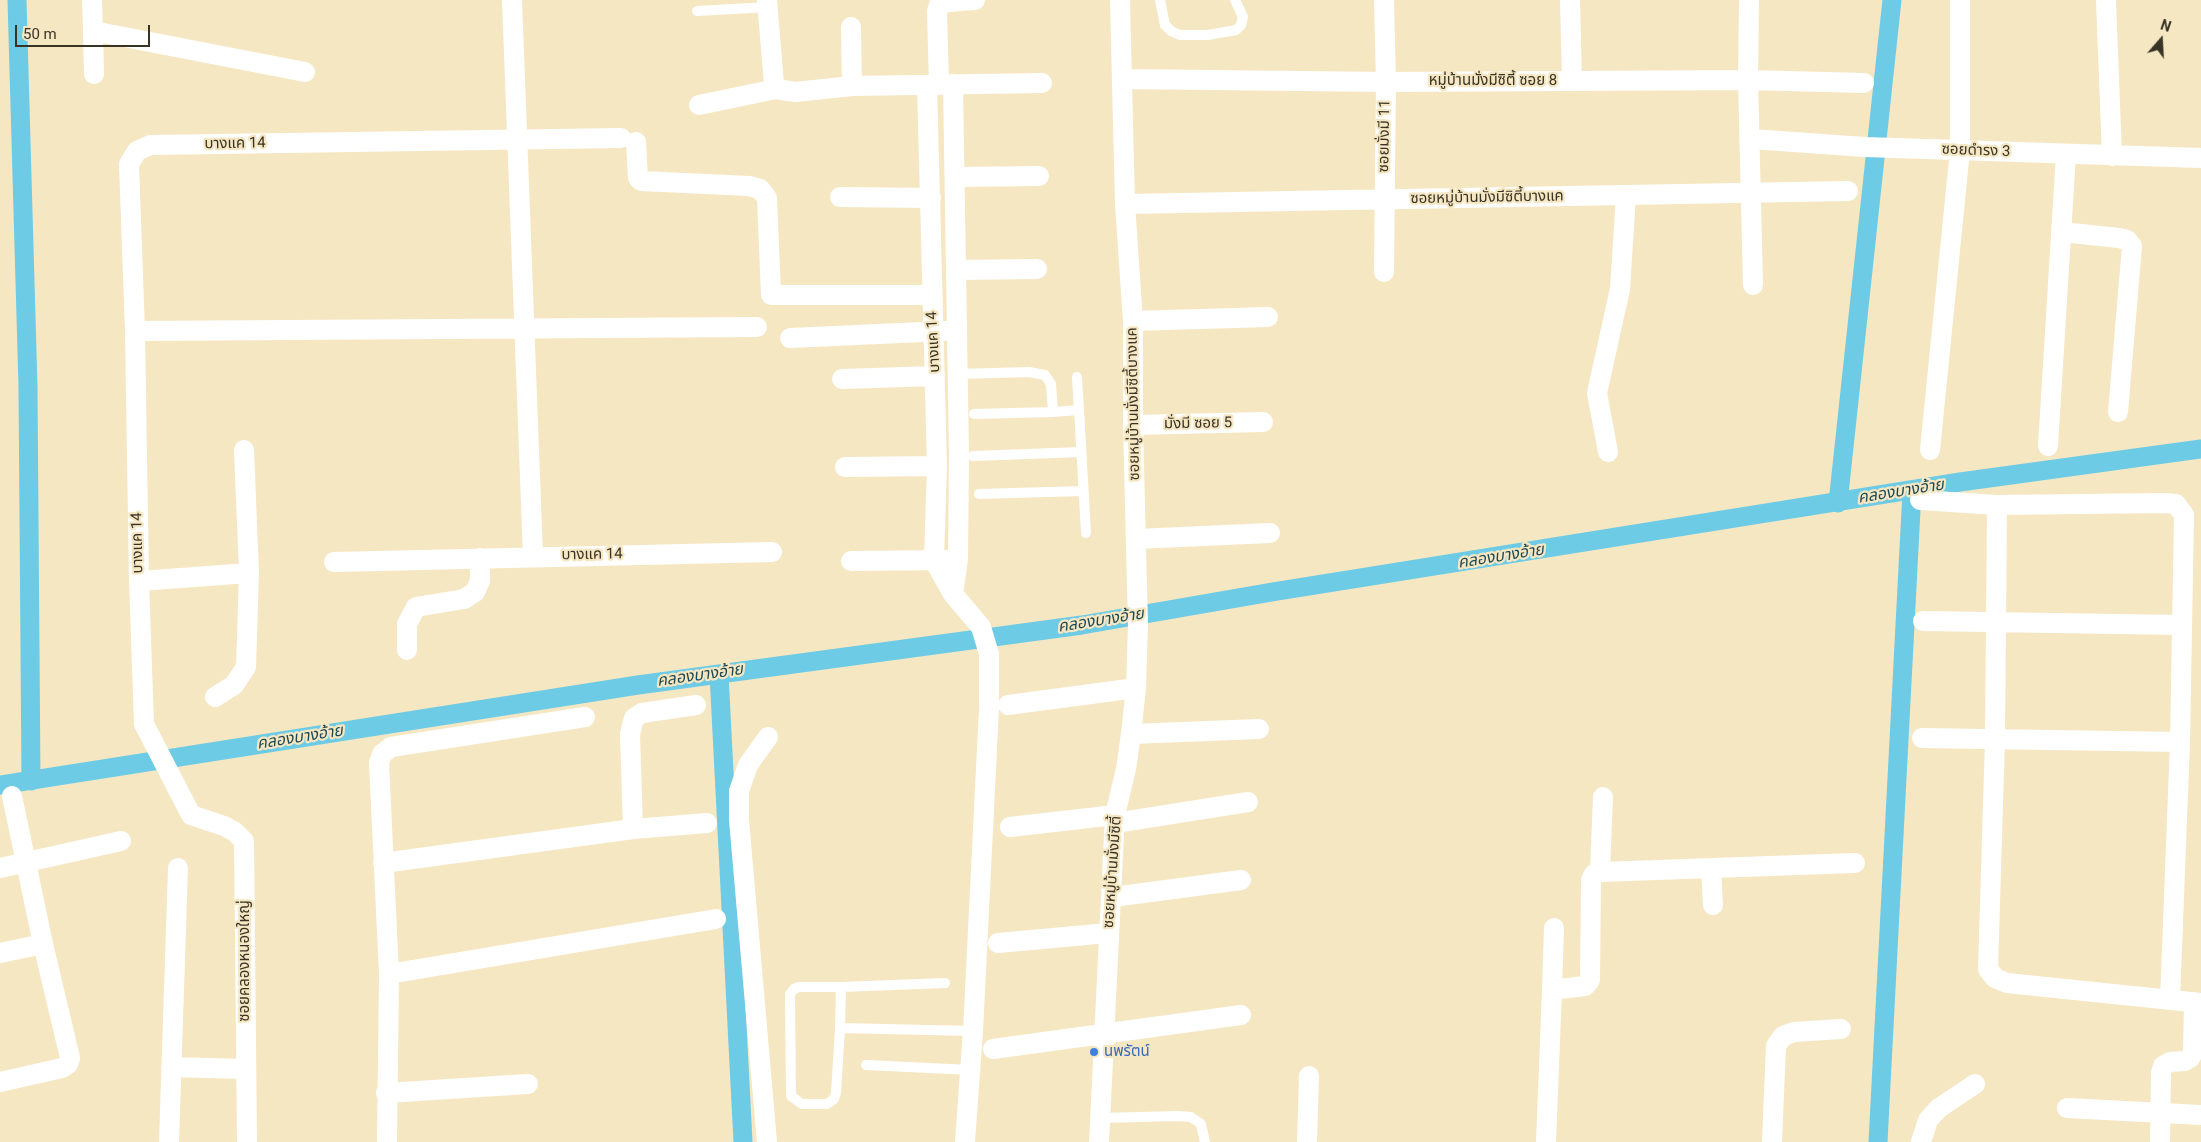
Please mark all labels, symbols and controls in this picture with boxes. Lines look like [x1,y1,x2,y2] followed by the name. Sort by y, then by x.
[18,15,152,47] scale bar
[2136,15,2186,65] north arrow
[2159,17,2173,35] text: N
[23,25,57,43] text: 50 m
[1429,72,1557,90] street label: หมู่บ้านมั่งมีซิตี้ ซอย 8
[1375,99,1395,173] street label: ซอยมั่งมี 11
[204,134,266,154] street label: บางแค 14
[1941,141,2011,161] street label: ซอยดำรง 3
[1410,188,1564,208] street label: ซอยหมู่บ้านมั่งมีซิตี้บางแค
[923,311,945,373] street label: บางแค 14
[1124,327,1144,481] street label: ซอยหมู่บ้านมั่งมีซิตี้บางแค
[1164,414,1232,434] street label: มั่งมี ซอย 5
[1857,476,1945,508] water label: คลองบางอ้าย
[128,512,148,574] street label: บางแค 14
[1457,541,1545,573] water label: คลองบางอ้าย
[561,545,623,565] street label: บางแค 14
[1057,605,1145,637] water label: คลองบางอ้าย
[656,660,744,692] water label: คลองบางอ้าย
[256,722,344,754] water label: คลองบางอ้าย
[1100,815,1126,929] street label: ซอยหมู่บ้านมั่งมีซิตี้
[236,900,254,1022] street label: ซอยคลองหนองใหญ่
[1104,1043,1150,1061] place label: นพรัตน์
[1088,1046,1100,1058] marker: นพรัตน์

